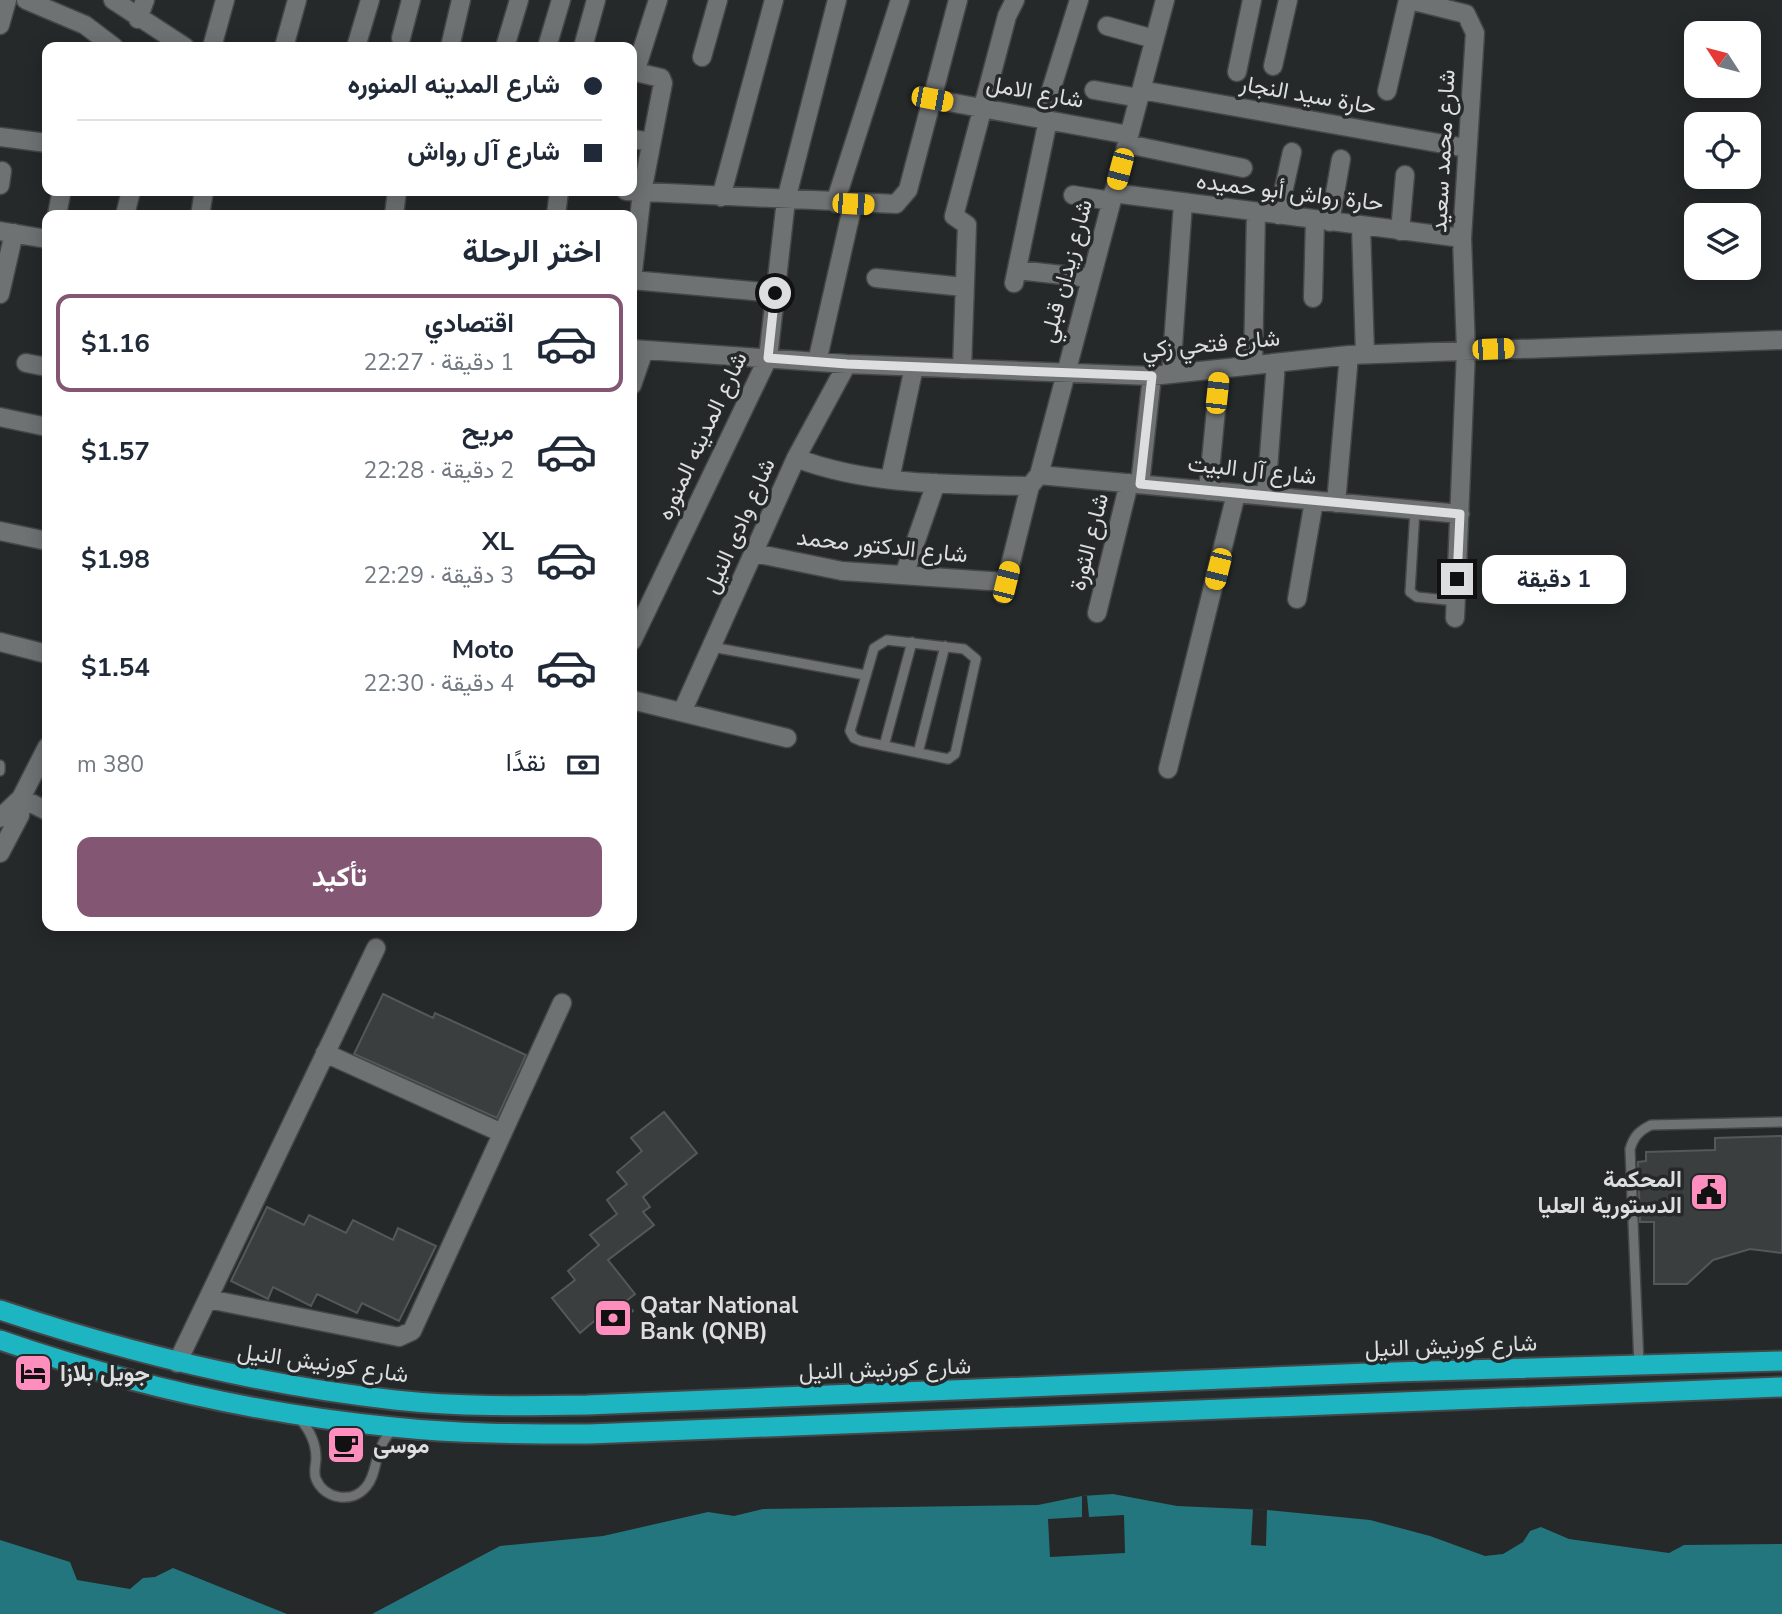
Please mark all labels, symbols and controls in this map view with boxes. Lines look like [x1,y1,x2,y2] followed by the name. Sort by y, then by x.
[1684,21,1760,98] north arrow
[1684,21,1761,280] map controls
[348,67,560,102] text: شارع المدينه المنوره
[984,68,1086,116] street label: شارع الامل
[1236,68,1379,122] street label: حارة سيد النجار
[1423,69,1463,233] street label: شارع محمد سعيد
[910,85,955,113] car
[1684,112,1761,189] button: locate
[407,134,560,169] text: شارع آل رواش
[1105,146,1136,192] car
[1195,165,1385,219] street label: حارة رواش أبو حميده
[832,192,875,216] car
[1032,196,1103,347] street label: شارع زيدان قبلي
[1684,203,1761,280] button: layers
[462,230,602,273] text: اختر الرحلة
[759,277,791,309] route start
[425,306,514,341] text: اقتصادي
[535,312,598,375] icon: car
[1141,323,1282,368] street label: شارع فتحي زكي
[81,326,150,361] text: $1.16
[1472,338,1515,360] car
[364,347,514,378] text: 1 دقيقة · 22:27
[649,347,755,525] street label: شارع المدينه المنوره
[1205,371,1230,415] car
[462,414,514,449] text: مريح
[535,420,598,483] icon: car
[81,434,150,469] text: $1.57
[1186,448,1318,492] street label: شارع آل البيت
[695,453,783,599] street label: شارع وادى النيل
[364,455,514,486] text: 2 دقيقة · 22:28
[1062,490,1116,594] street label: شارع الثورة
[795,522,969,570] street label: شارع الدكتور محمد
[482,524,514,559] text: XL
[535,528,598,591] icon: car
[81,542,150,577] text: $1.98
[1203,546,1234,592] car
[1482,554,1625,604] callout: 1 دقيقة
[991,559,1022,605] car
[364,560,514,591] text: 3 دقيقة · 22:29
[1441,563,1473,595] route end
[1517,564,1591,595] text: 1 دقيقة
[452,632,514,667] text: Moto
[535,636,598,699] icon: car
[81,650,150,685] text: $1.54
[364,668,514,699] text: 4 دقيقة · 22:30
[506,745,546,780] text: نقدًا
[564,746,602,784] icon: cash
[77,749,144,780] text: 380 m
[77,837,602,917] button: تأكيد
[1537,1164,1682,1221] place label: المحكمة الدستورية العليا
[1688,1171,1730,1213] public building icon: المحكمة الدستورية العليا
[640,1290,799,1347] place label: Qatar National Bank (QNB)
[592,1297,634,1339] bank icon: Qatar National Bank (QNB)
[1364,1328,1538,1364] street label: شارع كورنيش النيل
[235,1336,411,1390] street label: شارع كورنيش النيل
[798,1351,972,1387] street label: شارع كورنيش النيل
[12,1352,54,1394] hotel icon: جويل بلازا
[60,1358,150,1389] place label: جويل بلازا
[325,1424,367,1466] cafe icon: موسى
[373,1430,429,1461] place label: موسى

